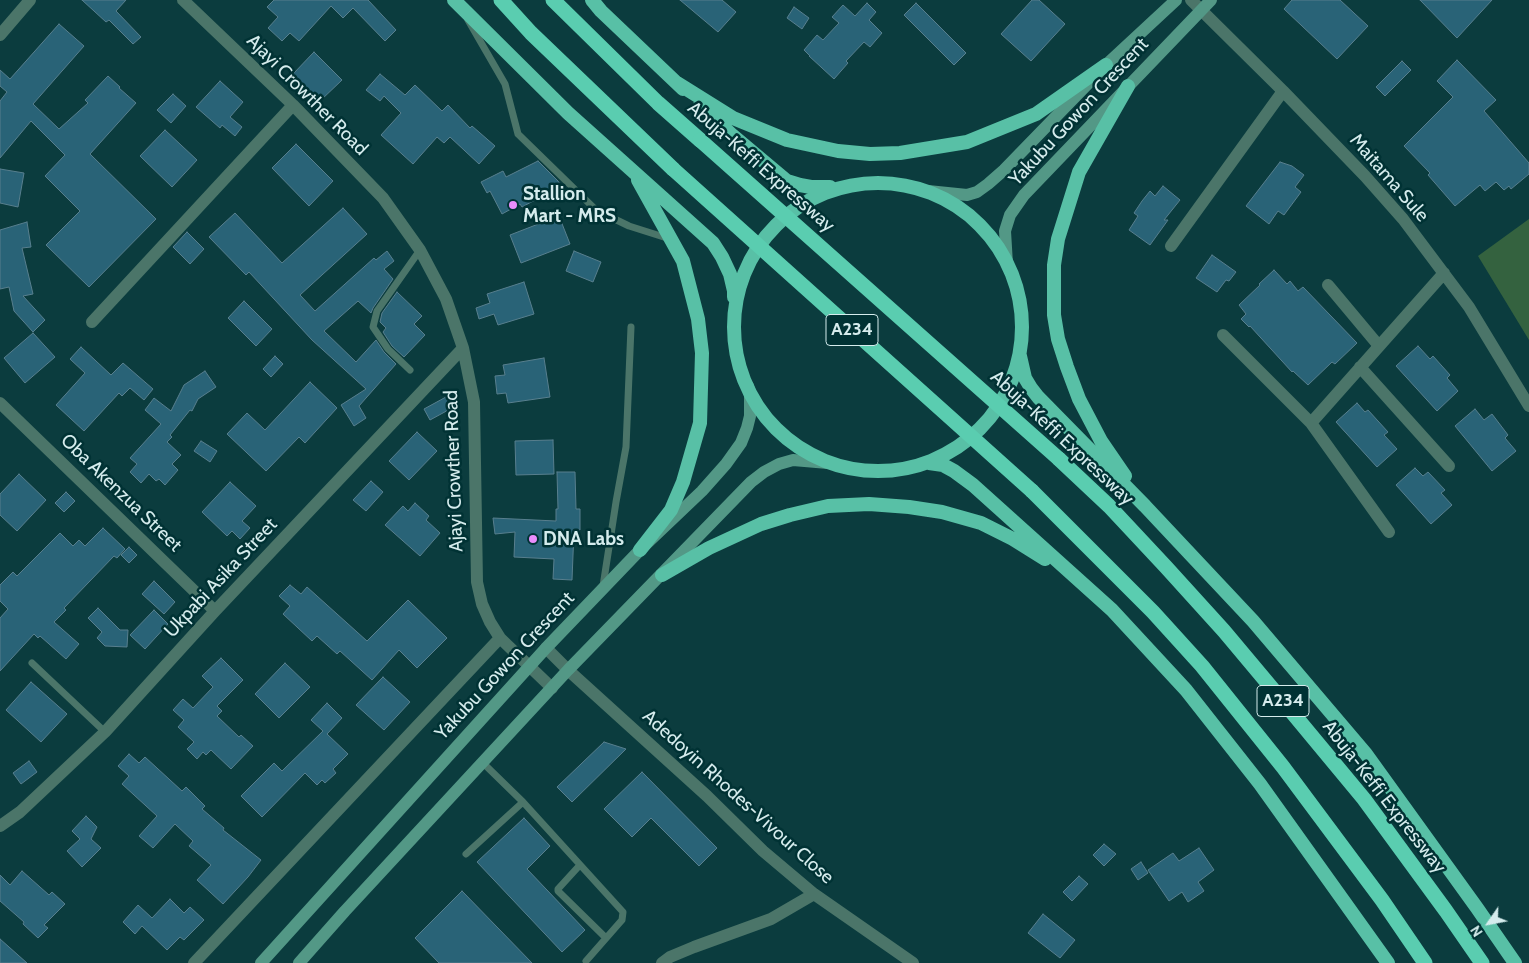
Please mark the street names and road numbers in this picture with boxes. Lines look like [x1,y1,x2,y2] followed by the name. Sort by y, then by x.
[242,30,372,160] street label: Ajayi Crowther Road
[1005,33,1153,191] street label: Yakubu Gowon Crescent
[683,97,839,237] street label: Abuja-Keffi Expressway
[1345,129,1433,227] street label: Maitama Sule
[826,314,878,346] road number: A234
[986,366,1138,510] street label: Abuja-Keffi Expressway
[440,390,468,552] street label: Ajayi Crowther Road
[56,429,186,557] street label: Oba Akenzua Street
[160,514,282,642] street label: Ukpabi Asika Street
[431,587,579,745] street label: Yakubu Gowon Crescent
[1257,686,1309,716] road number: A234
[638,705,838,889] street label: Adedoyin Rhodes-Vivour Close
[1317,716,1451,878] street label: Abuja-Keffi Expressway

